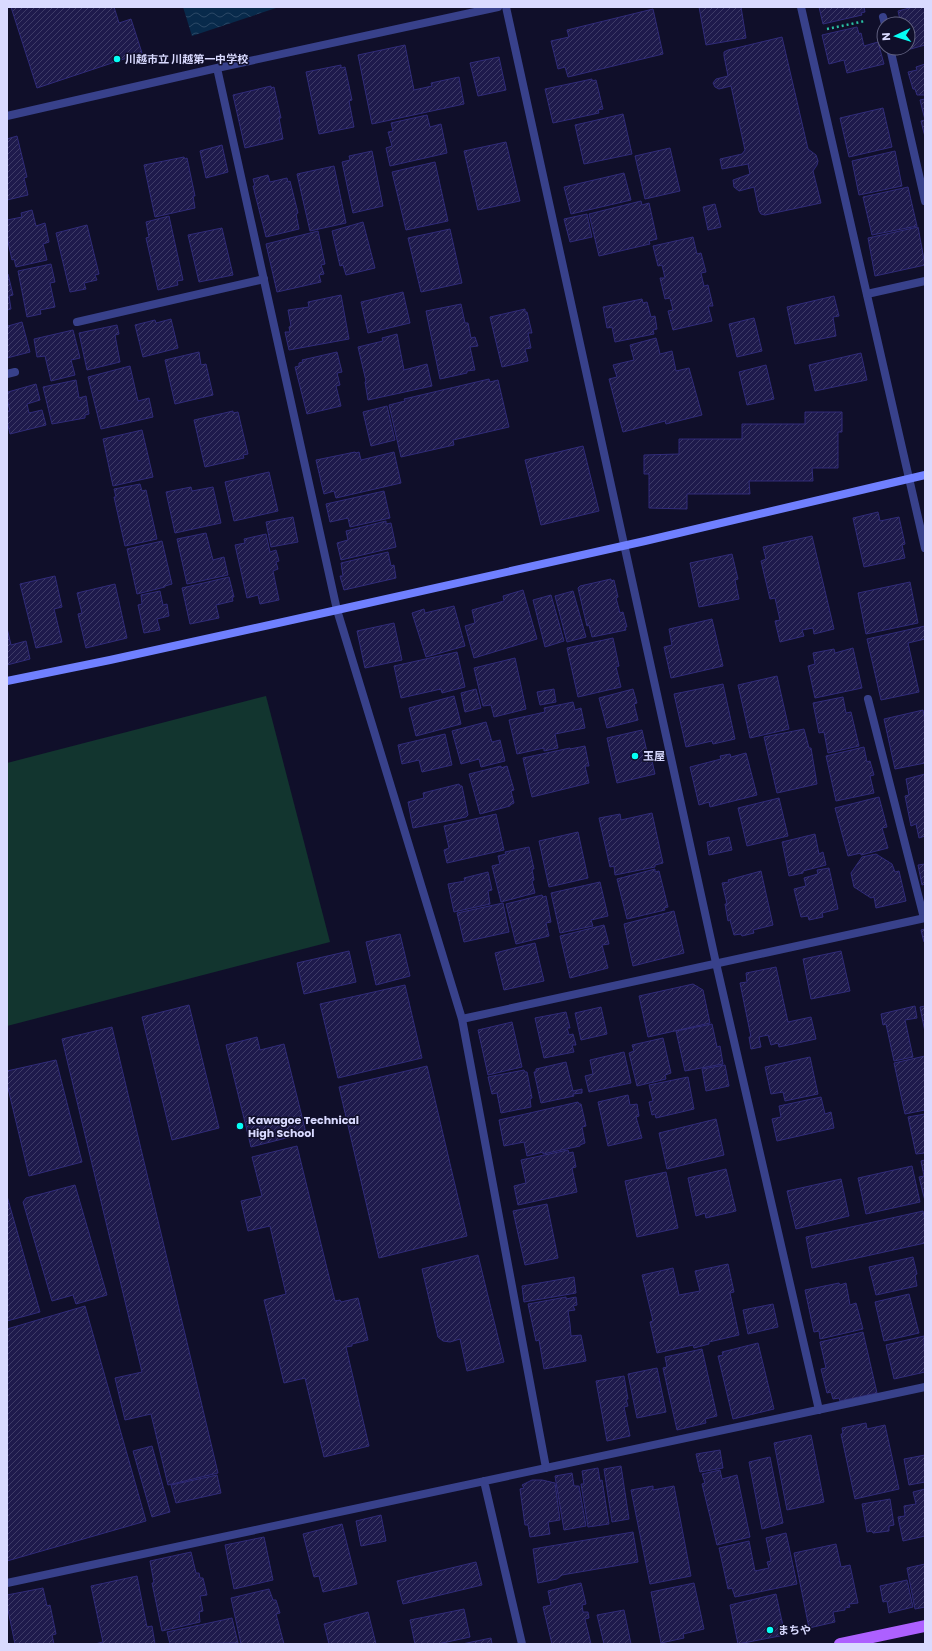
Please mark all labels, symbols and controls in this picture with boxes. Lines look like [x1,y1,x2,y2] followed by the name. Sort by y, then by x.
[876,16,916,56] north arrow
[878,32,894,41] text: N
[125,51,248,67] place label: 川越市立 川越第一中学校
[112,54,122,64] marker: 川越市立 川越第一中学校
[643,748,665,764] place label: 玉屋
[630,751,640,761] marker: 玉屋
[248,1112,359,1141] place label: Kawagoe Technical High School
[235,1121,245,1131] marker: Kawagoe Technical High School
[778,1622,811,1638] place label: まちや
[765,1625,775,1635] marker: まちや

